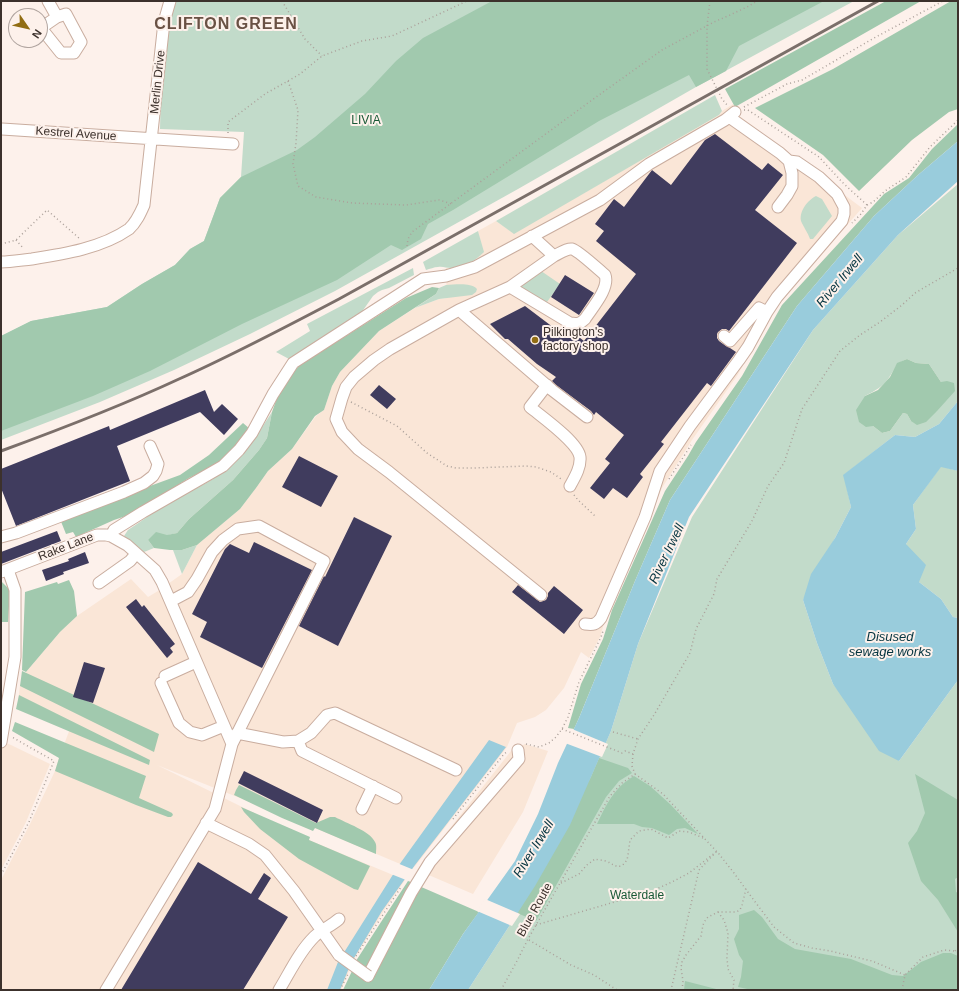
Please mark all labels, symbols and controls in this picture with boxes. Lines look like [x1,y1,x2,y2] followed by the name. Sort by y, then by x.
[8,8,48,48] north arrow
[154,15,298,35] district label: CLIFTON GREEN
[30,27,44,41] text: N
[147,49,169,115] street label: Merlin Drive
[351,114,381,128] park label: LIVIA
[35,124,117,144] street label: Kestrel Avenue
[813,251,867,311] water label: River Irwell
[543,326,608,354] place label: Pilkington's factory shop
[530,335,540,345] marker: Pilkington's factory shop
[646,522,688,586] water label: River Irwell
[36,530,96,564] street label: Rake Lane
[849,629,931,660] water label: Disused sewage works
[510,818,558,880] water label: River Irwell
[514,881,556,939] street label: Blue Route
[610,889,664,903] park label: Waterdale

